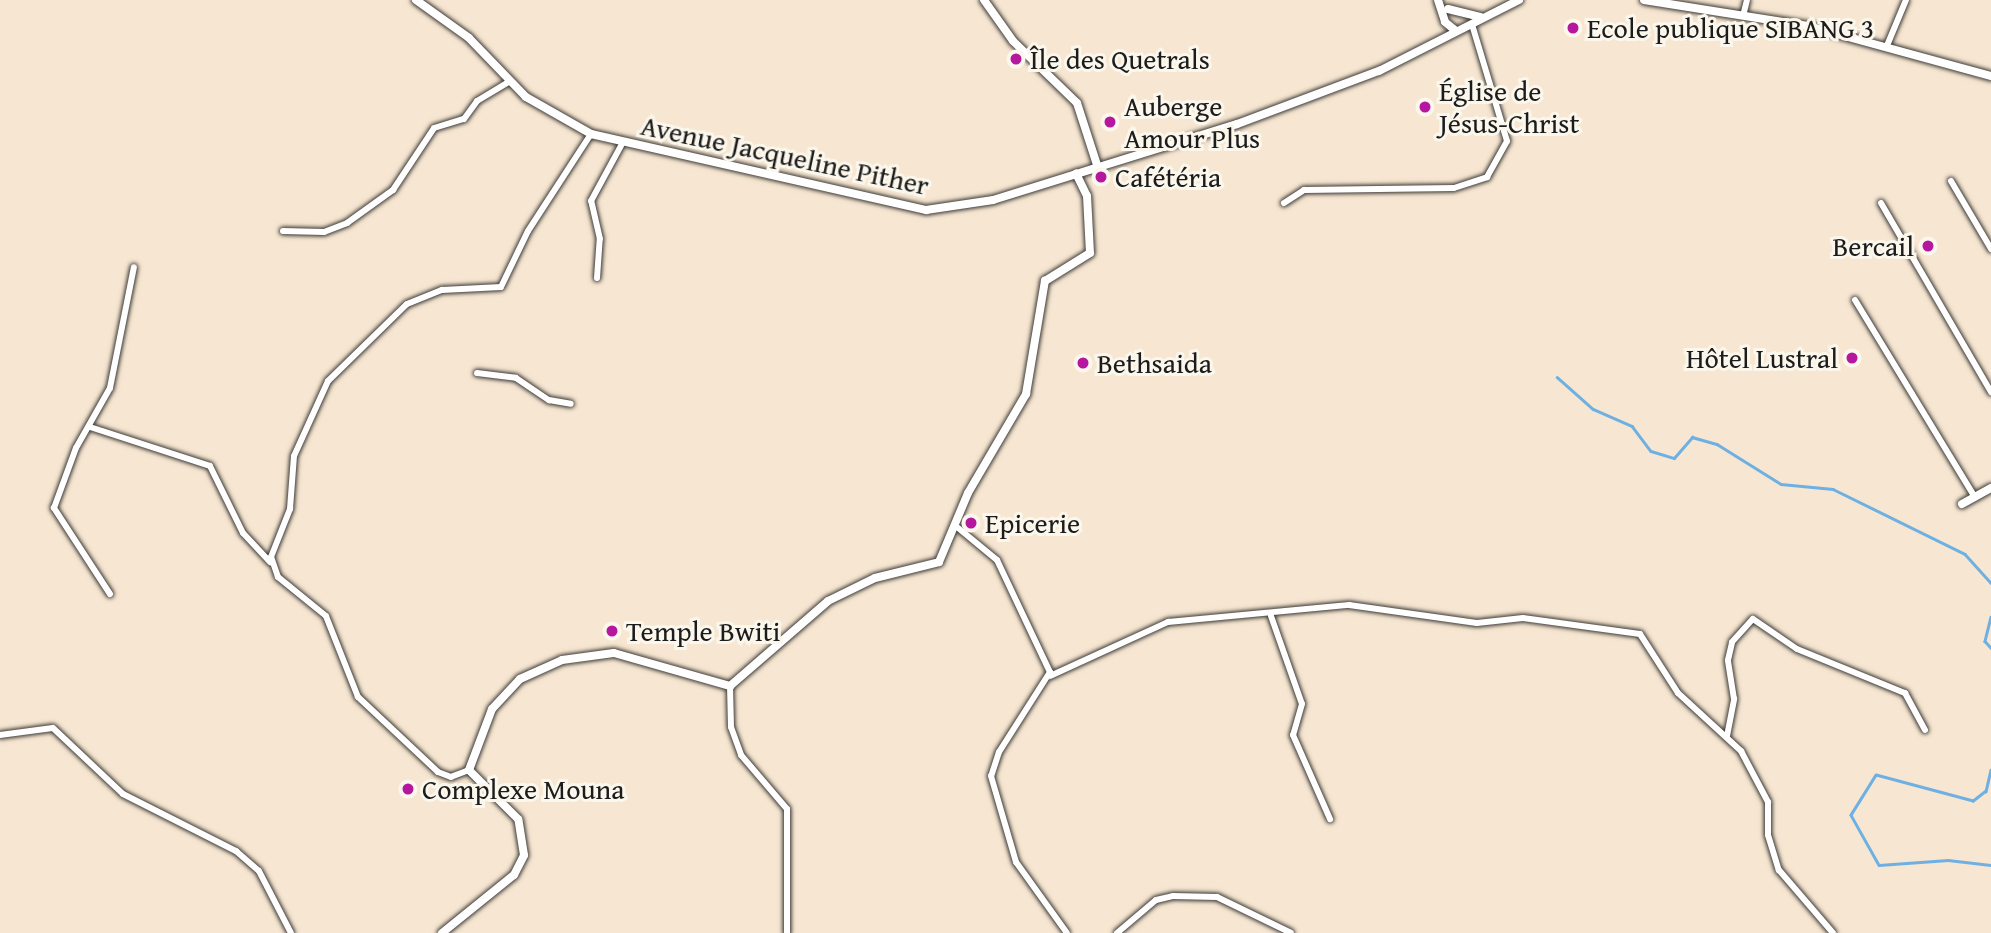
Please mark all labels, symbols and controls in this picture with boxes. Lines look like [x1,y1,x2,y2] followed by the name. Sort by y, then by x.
[1587,11,1874,45] place label: Ecole publique SIBANG 3
[1565,20,1581,36] marker: Ecole publique SIBANG 3
[1030,42,1210,76] place label: Île des Quetrals
[1008,51,1024,67] marker: Île des Quetrals
[1439,74,1579,140] place label: Église de Jésus-Christ
[1124,89,1260,155] place label: Auberge Amour Plus
[1417,99,1433,115] marker: Église de Jésus-Christ
[638,108,932,202] street label: Avenue Jacqueline Pither
[1102,114,1118,130] marker: Auberge Amour Plus
[1115,160,1221,194] place label: Cafétéria
[1093,169,1109,185] marker: Cafétéria
[1833,229,1914,263] place label: Bercail
[1920,238,1936,254] marker: Bercail
[1686,341,1838,375] place label: Hôtel Lustral
[1097,346,1212,380] place label: Bethsaida
[1844,350,1860,366] marker: Hôtel Lustral
[1075,355,1091,371] marker: Bethsaida
[985,506,1080,540] place label: Epicerie
[963,515,979,531] marker: Epicerie
[626,614,780,648] place label: Temple Bwiti
[604,623,620,639] marker: Temple Bwiti
[422,772,625,806] place label: Complexe Mouna
[400,781,416,797] marker: Complexe Mouna

